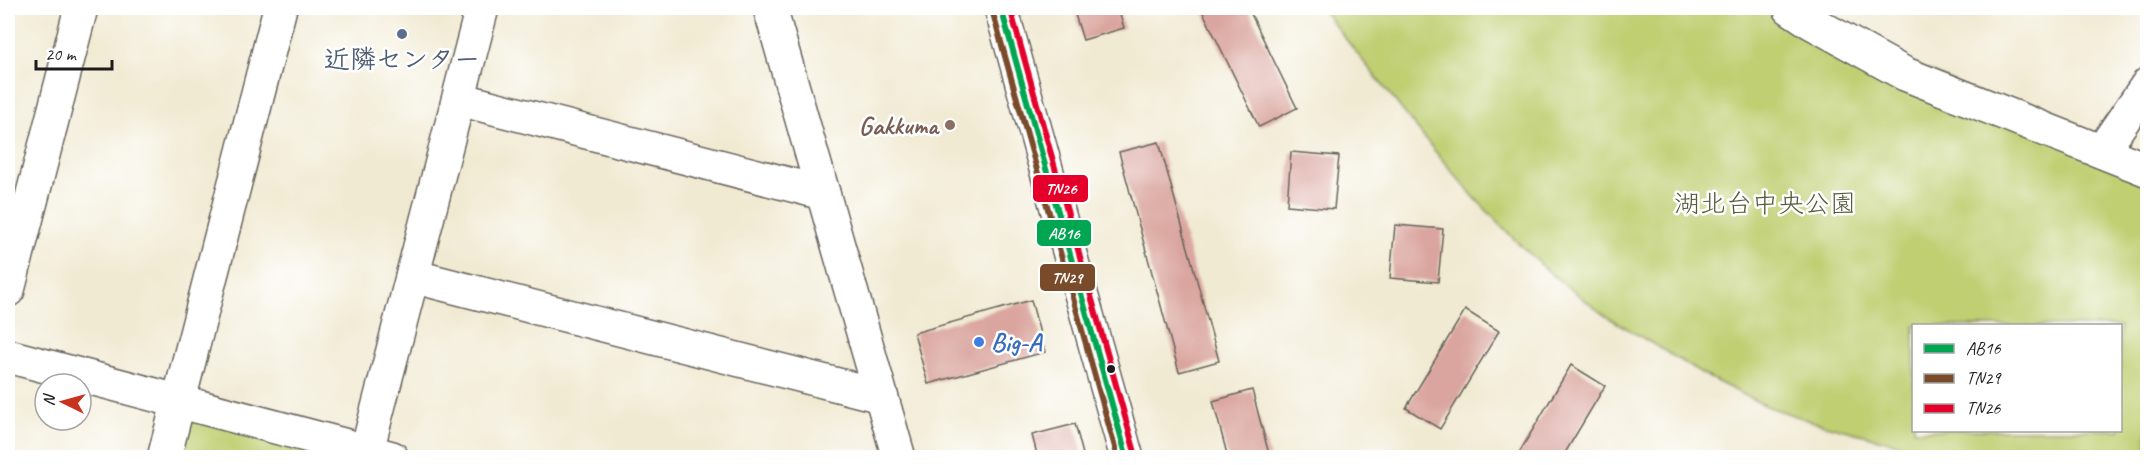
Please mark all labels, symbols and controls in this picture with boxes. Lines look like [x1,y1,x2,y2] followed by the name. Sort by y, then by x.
[395,27,409,41] marker: 近隣センター
[36,33,112,71] scale bar
[45,43,78,65] text: 20 m
[324,43,480,76] place label: 近隣センター
[859,109,940,142] place label: Gakkuma
[943,118,957,132] marker: Gakkuma
[1032,174,1089,203] line badge: TN26
[1045,179,1078,199] text: TN26
[1674,187,1856,220] park label: 湖北台中央公園
[1036,219,1092,247] line badge: AB16
[1048,224,1081,244] text: AB16
[1039,263,1096,292] line badge: TN29
[1052,268,1084,288] text: TN29
[1912,324,2122,432] legend
[991,326,1043,359] place label: Big-A
[972,335,986,349] marker: Big-A
[1966,337,2001,359] text: AB16
[1105,363,1117,375] unlabelled marker
[1966,367,2002,389] text: TN29
[33,372,93,432] north arrow
[39,392,60,407] text: N
[1966,397,2001,419] text: TN26

